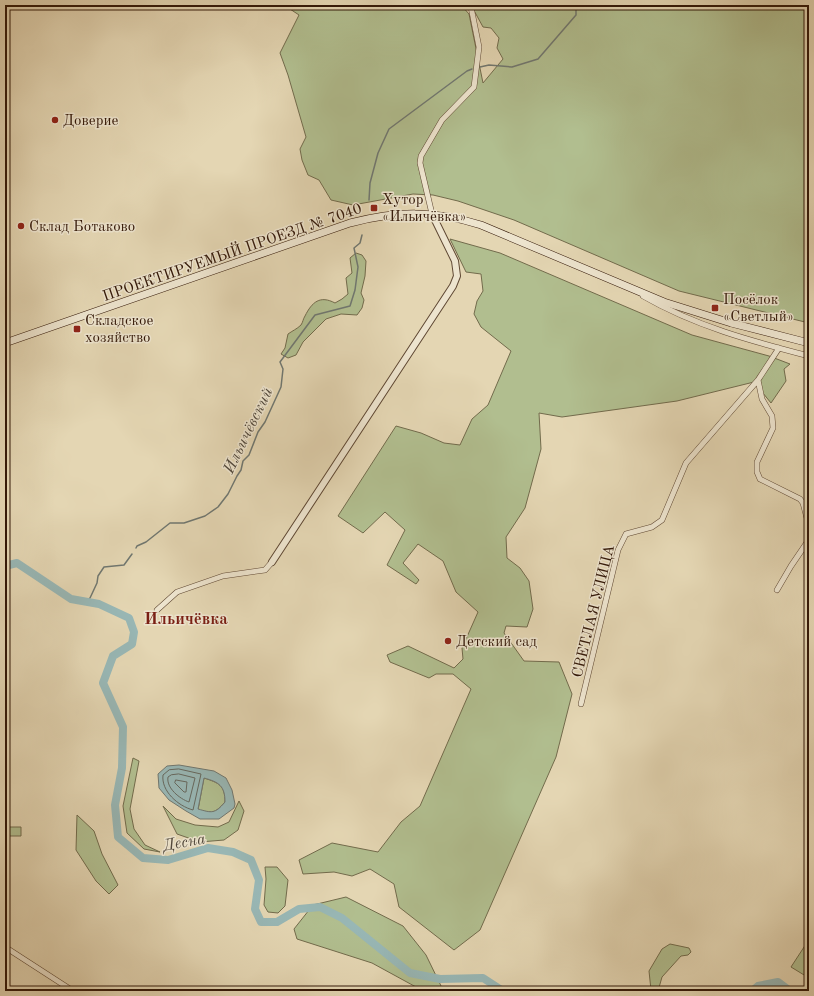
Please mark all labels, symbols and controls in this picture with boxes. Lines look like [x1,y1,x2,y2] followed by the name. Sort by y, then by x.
[63,114,118,129] place label: Доверие
[50,115,60,125] marker: Доверие
[382,193,466,225] place label: Хутор «Ильичёвка»
[100,198,364,305] street label: ПРОЕКТИРУЕМЫЙ ПРОЕЗД № 7040
[369,203,379,213] marker: Хутор «Ильичёвка»
[29,220,135,235] place label: Склад Ботаково
[16,221,26,231] marker: Склад Ботаково
[723,293,794,325] place label: Посёлок «Светлый»
[710,303,720,313] marker: Посёлок «Светлый»
[85,314,153,346] place label: Складское хозяйство
[72,324,82,334] marker: Складское хозяйство
[221,385,277,477] water label: Ильичёвский
[571,543,618,679] street label: СВЕТЛАЯ УЛИЦА
[144,611,228,628] district label: Ильичёвка
[456,635,537,650] place label: Детский сад
[443,636,453,646] marker: Детский сад
[160,831,207,855] water label: Десна

